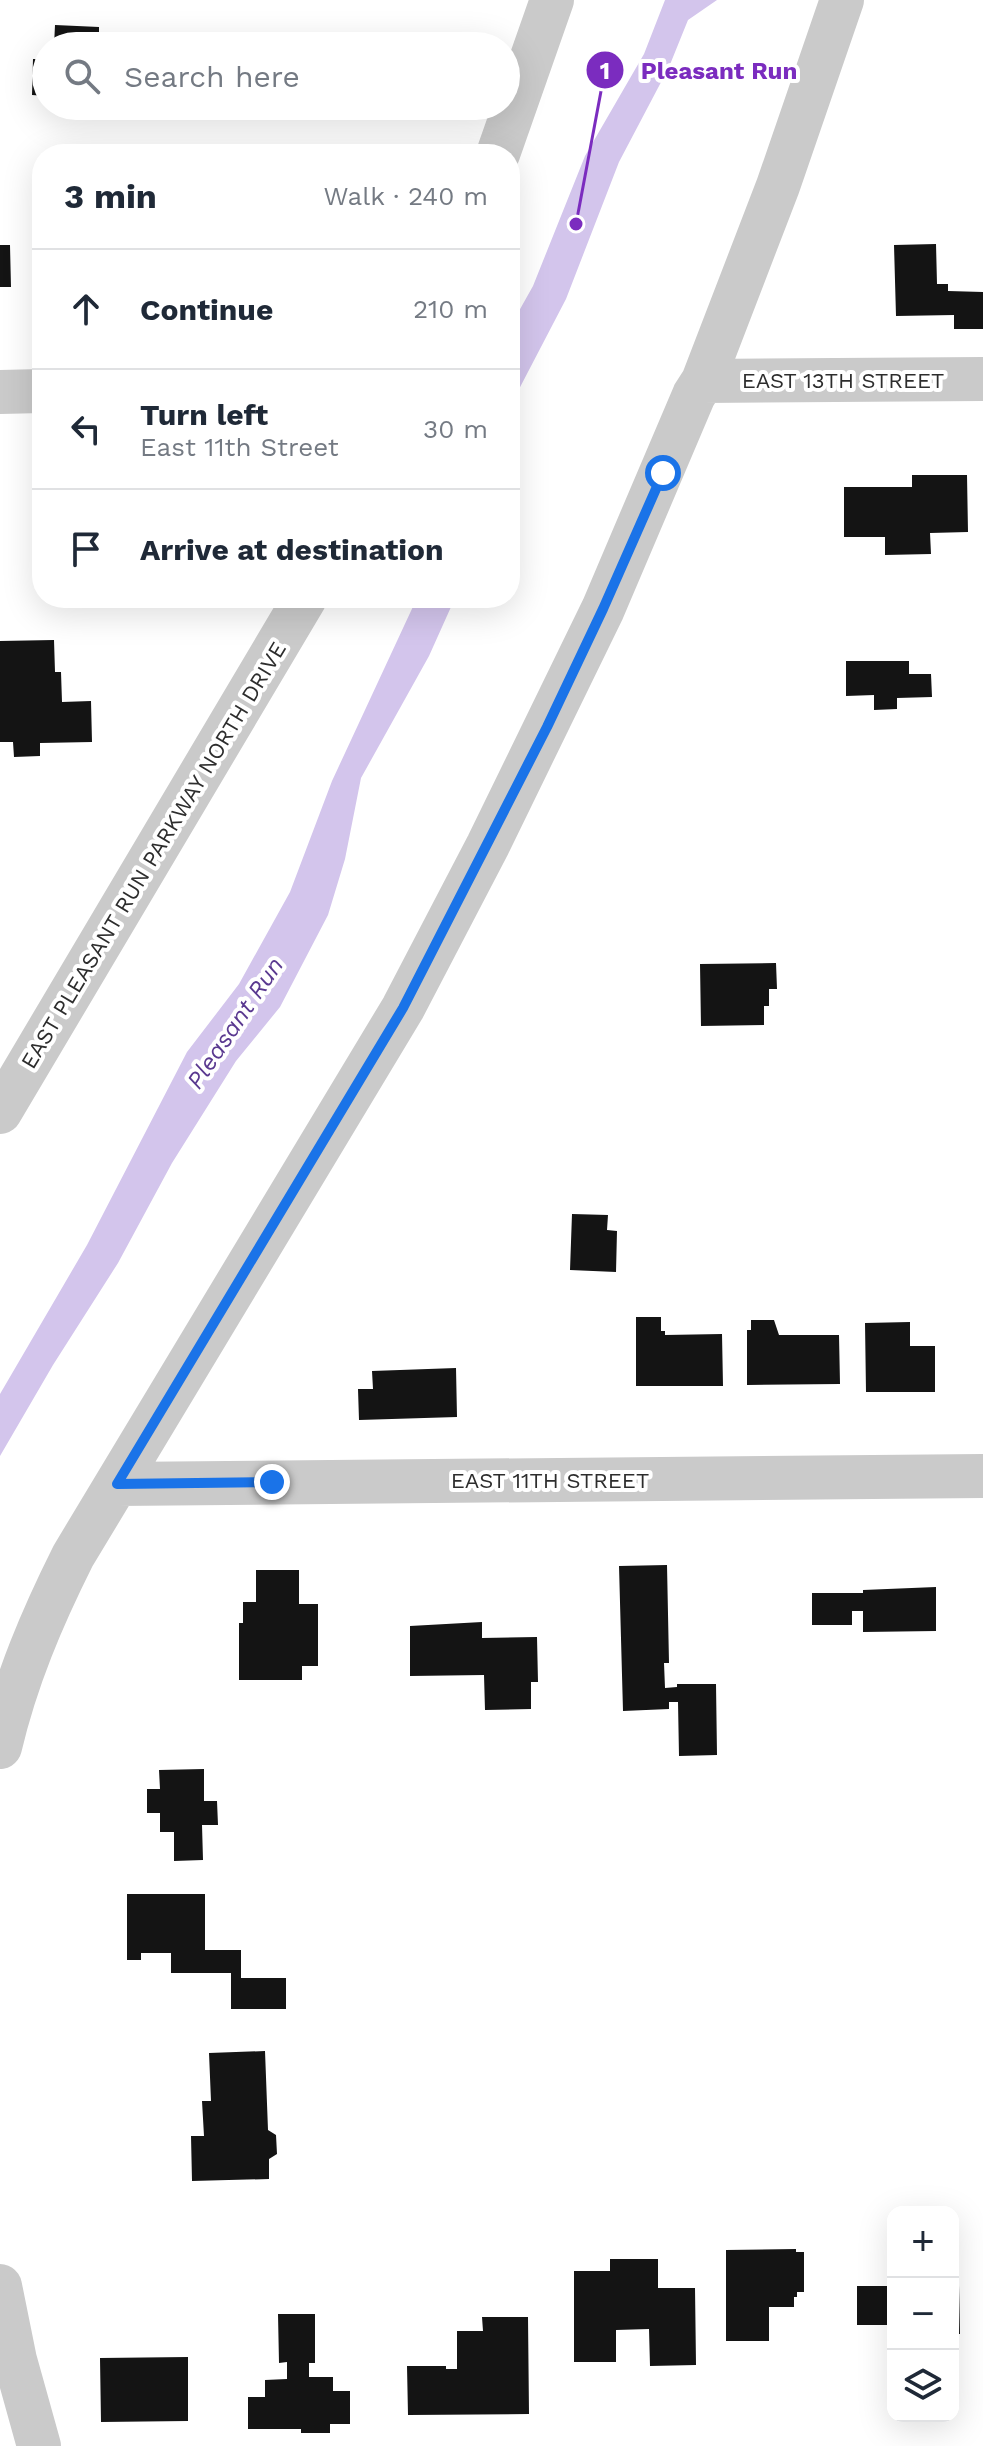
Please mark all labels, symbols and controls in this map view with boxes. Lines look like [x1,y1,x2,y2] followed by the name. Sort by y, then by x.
[32,32,520,120] search box
[585,46,814,94] callout: Pleasant Run
[60,54,104,98] icon: search
[600,57,610,85] text: 1
[641,57,797,85] text: Pleasant Run
[124,59,300,94] text: Search here
[64,176,157,216] text: 3 min
[324,181,488,211] text: Walk · 240 m
[64,287,108,331] icon: ahead
[140,292,273,327] text: Continue
[413,294,488,324] text: 210 m
[742,368,944,393] street label: EAST 13TH STREET
[140,397,268,432] text: Turn left
[64,407,108,451] icon: left
[423,414,488,444] text: 30 m
[140,432,339,462] text: East 11th Street
[645,455,681,491] route start
[64,527,108,571] icon: arrive
[140,532,444,567] text: Arrive at destination
[16,637,291,1073] street label: EAST PLEASANT RUN PARKWAY NORTH DRIVE
[181,952,289,1094] water label: Pleasant Run
[254,1464,290,1500] route end
[451,1468,649,1493] street label: EAST 11TH STREET
[887,2206,959,2422] map controls
[887,2206,959,2278] button: +
[887,2278,959,2350] button: −
[887,2350,959,2422] button: layers

